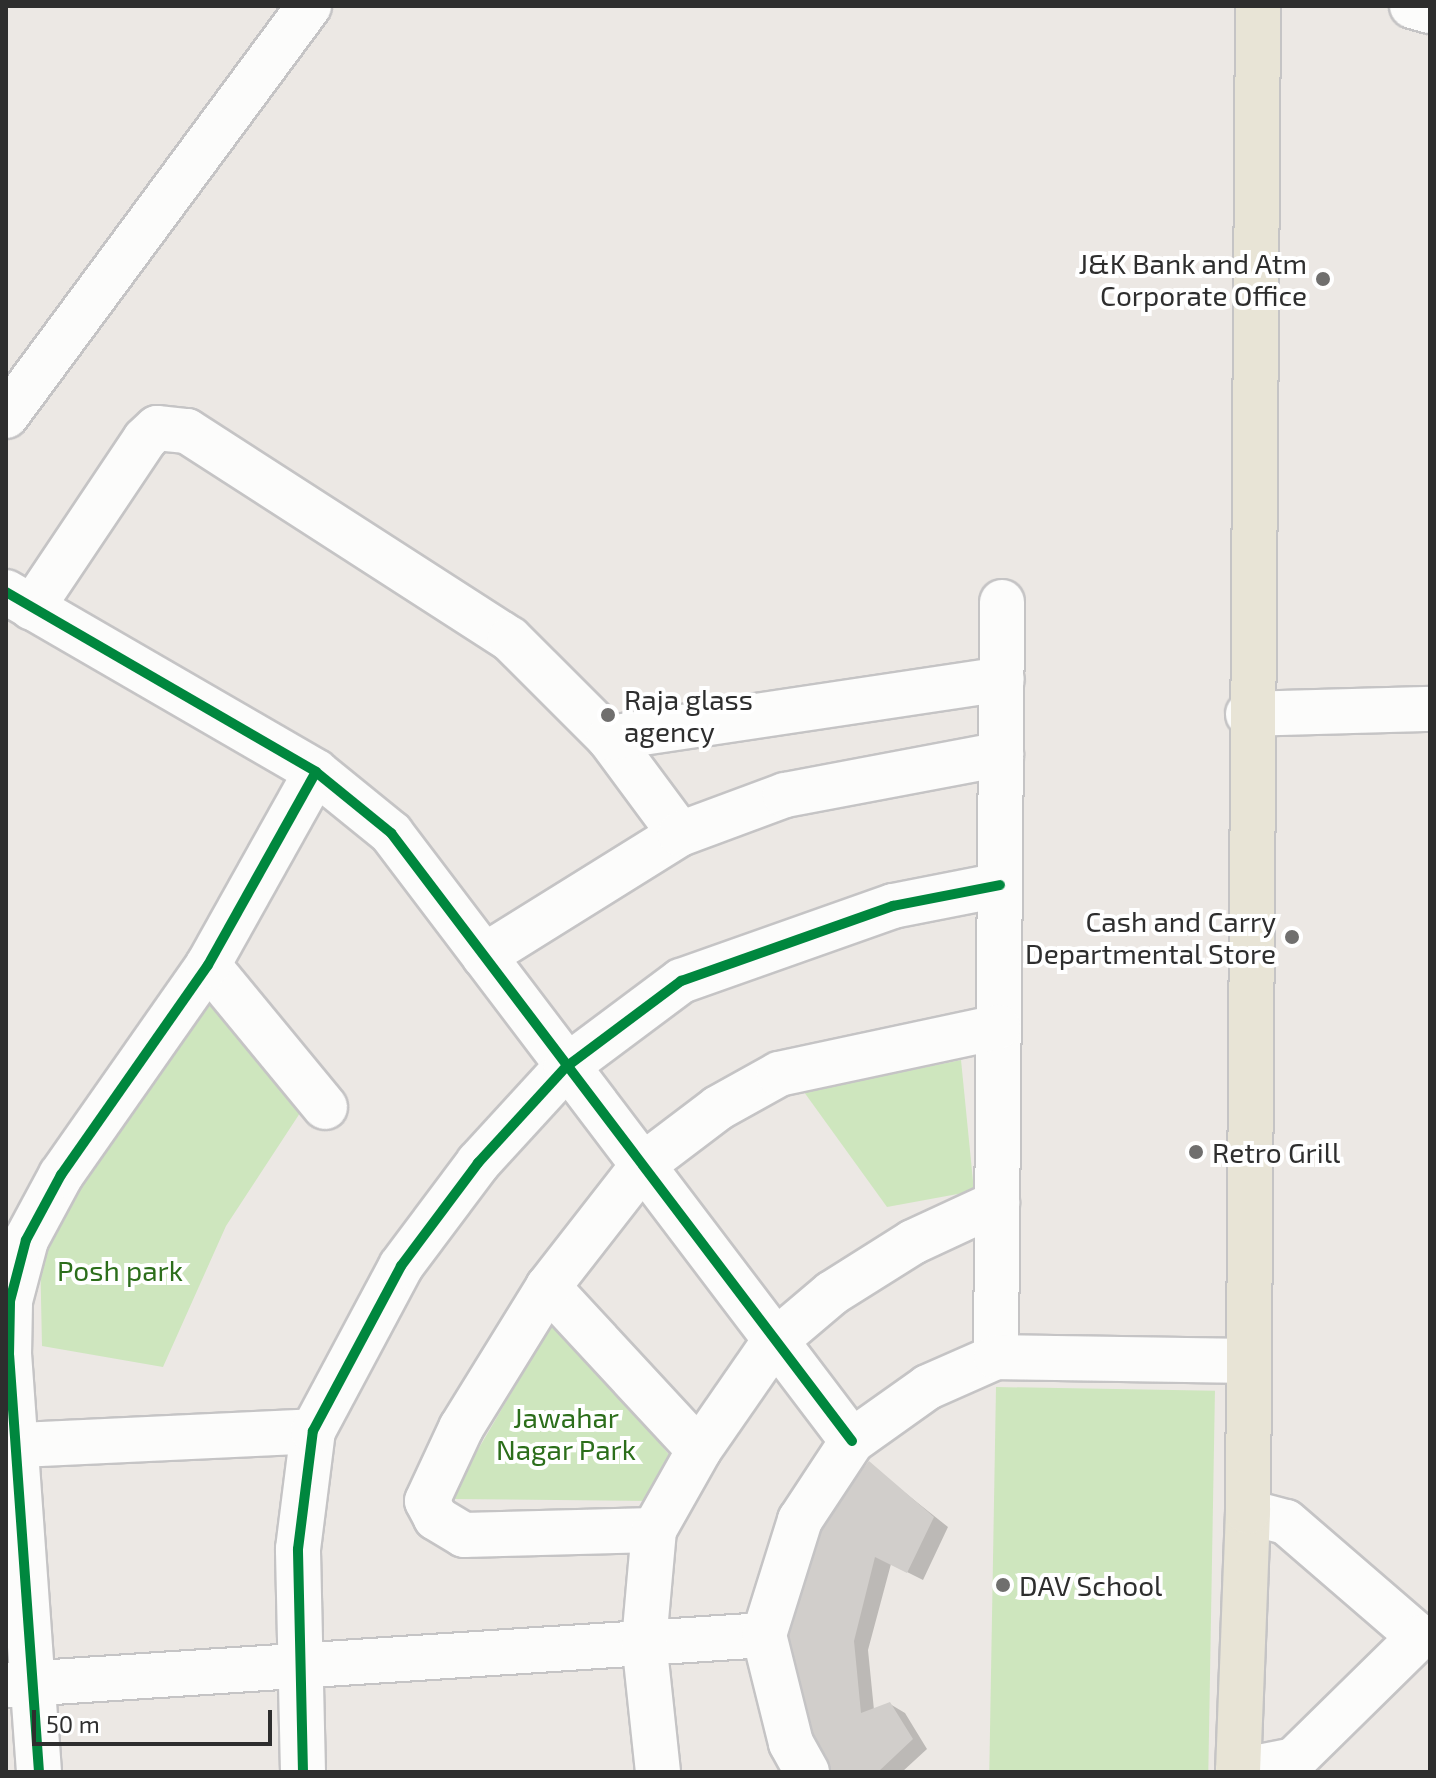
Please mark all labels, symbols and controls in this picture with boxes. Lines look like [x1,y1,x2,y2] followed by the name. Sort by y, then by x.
[1077,246,1307,312] place label: J&K Bank and Atm Corporate Office
[1314,270,1332,288] marker: J&K Bank and Atm Corporate Office
[624,682,753,748] place label: Raja glass agency
[599,706,617,724] marker: Raja glass agency
[1024,904,1276,970] place label: Cash and Carry Departmental Store
[1283,928,1301,946] marker: Cash and Carry Departmental Store
[1212,1135,1340,1169] place label: Retro Grill
[1187,1143,1205,1161] marker: Retro Grill
[57,1253,183,1287] park label: Posh park
[496,1400,636,1466] park label: Jawahar Nagar Park
[1019,1568,1163,1602] place label: DAV School
[994,1576,1012,1594] marker: DAV School
[36,1694,276,1744] scale bar
[46,1709,100,1738] text: 50 m

